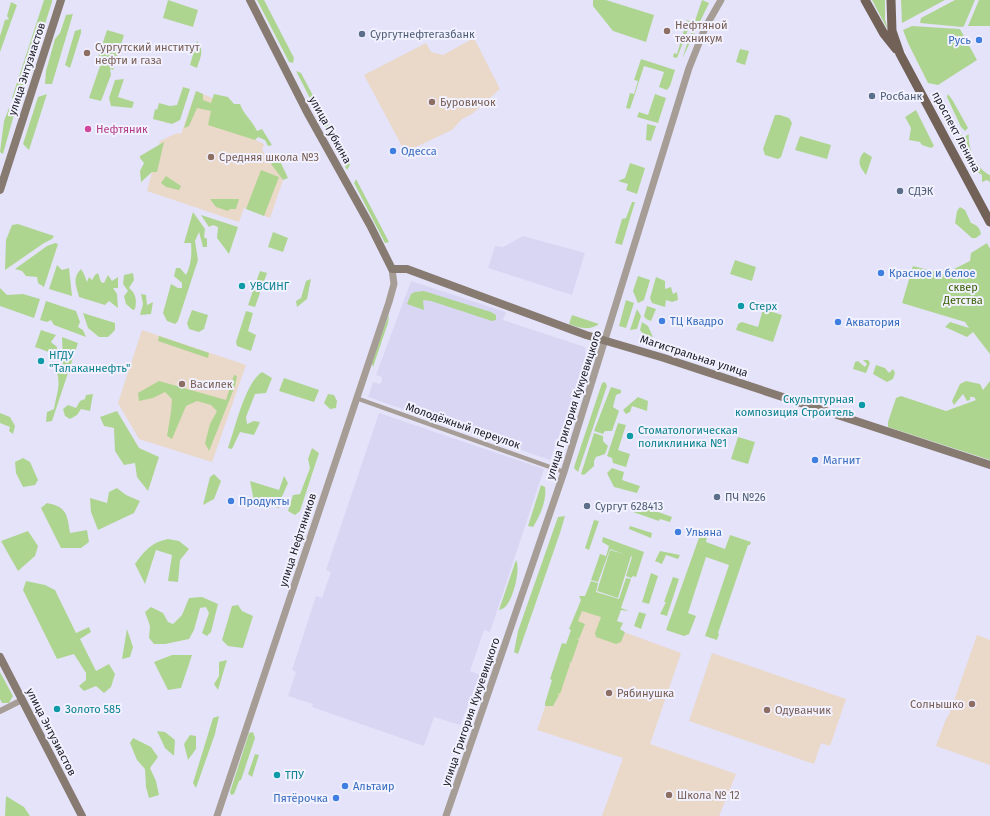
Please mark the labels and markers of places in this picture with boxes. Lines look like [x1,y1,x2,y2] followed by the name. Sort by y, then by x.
[675,19,728,45] place label: Нефтяной техникум
[662,26,672,36] marker: Нефтяной техникум
[370,28,475,41] place label: Сургутнефтегазбанк
[357,29,367,39] marker: Сургутнефтегазбанк
[948,34,971,47] place label: Русь
[974,35,984,45] marker: Русь
[95,41,200,67] place label: Сургутский институт нефти и газа
[82,48,92,58] marker: Сургутский институт нефти и газа
[880,90,922,103] place label: Росбанк
[867,91,877,101] marker: Росбанк
[440,96,496,109] place label: Буровичок
[427,97,437,107] marker: Буровичок
[96,123,148,136] place label: Нефтяник
[83,124,93,134] marker: Нефтяник
[401,145,437,158] place label: Одесса
[388,146,398,156] marker: Одесса
[219,151,319,164] place label: Средняя школа №3
[206,152,216,162] marker: Средняя школа №3
[908,185,934,198] place label: СДЭК
[895,186,905,196] marker: СДЭК
[889,267,976,280] place label: Красное и белое
[876,268,886,278] marker: Красное и белое
[250,280,290,293] place label: УВСИНГ
[237,281,247,291] marker: УВСИНГ
[749,300,778,313] place label: Стерх
[736,301,746,311] marker: Стерх
[670,315,724,328] place label: ТЦ Квадро
[657,316,667,326] marker: ТЦ Квадро
[846,316,900,329] place label: Акватория
[833,317,843,327] marker: Акватория
[49,349,130,375] place label: НГДУ "Талаканнефть"
[36,356,46,366] marker: НГДУ "Талаканнефть"
[190,378,233,391] place label: Василек
[177,379,187,389] marker: Василек
[735,393,854,419] place label: Скульптурная композиция Строитель
[857,400,867,410] marker: Скульптурная композиция Строитель
[638,424,738,450] place label: Стоматологическая поликлиника №1
[625,431,635,441] marker: Стоматологическая поликлиника №1
[823,454,860,467] place label: Магнит
[810,455,820,465] marker: Магнит
[725,491,766,504] place label: ПЧ №26
[712,492,722,502] marker: ПЧ №26
[239,495,290,508] place label: Продукты
[226,496,236,506] marker: Продукты
[595,500,663,513] place label: Сургут 628413
[582,501,592,511] marker: Сургут 628413
[686,526,722,539] place label: Ульяна
[673,527,683,537] marker: Ульяна
[617,687,674,700] place label: Рябинушка
[604,688,614,698] marker: Рябинушка
[910,698,964,711] place label: Солнышко
[967,699,977,709] marker: Солнышко
[65,703,121,716] place label: Золото 585
[52,704,62,714] marker: Золото 585
[775,704,831,717] place label: Одуванчик
[762,705,772,715] marker: Одуванчик
[285,769,304,782] place label: ТПУ
[272,770,282,780] marker: ТПУ
[353,780,395,793] place label: Альтаир
[340,781,350,791] marker: Альтаир
[677,789,740,802] place label: Школа № 12
[664,790,674,800] marker: Школа № 12
[273,792,328,805] place label: Пятёрочка
[331,793,341,803] marker: Пятёрочка

